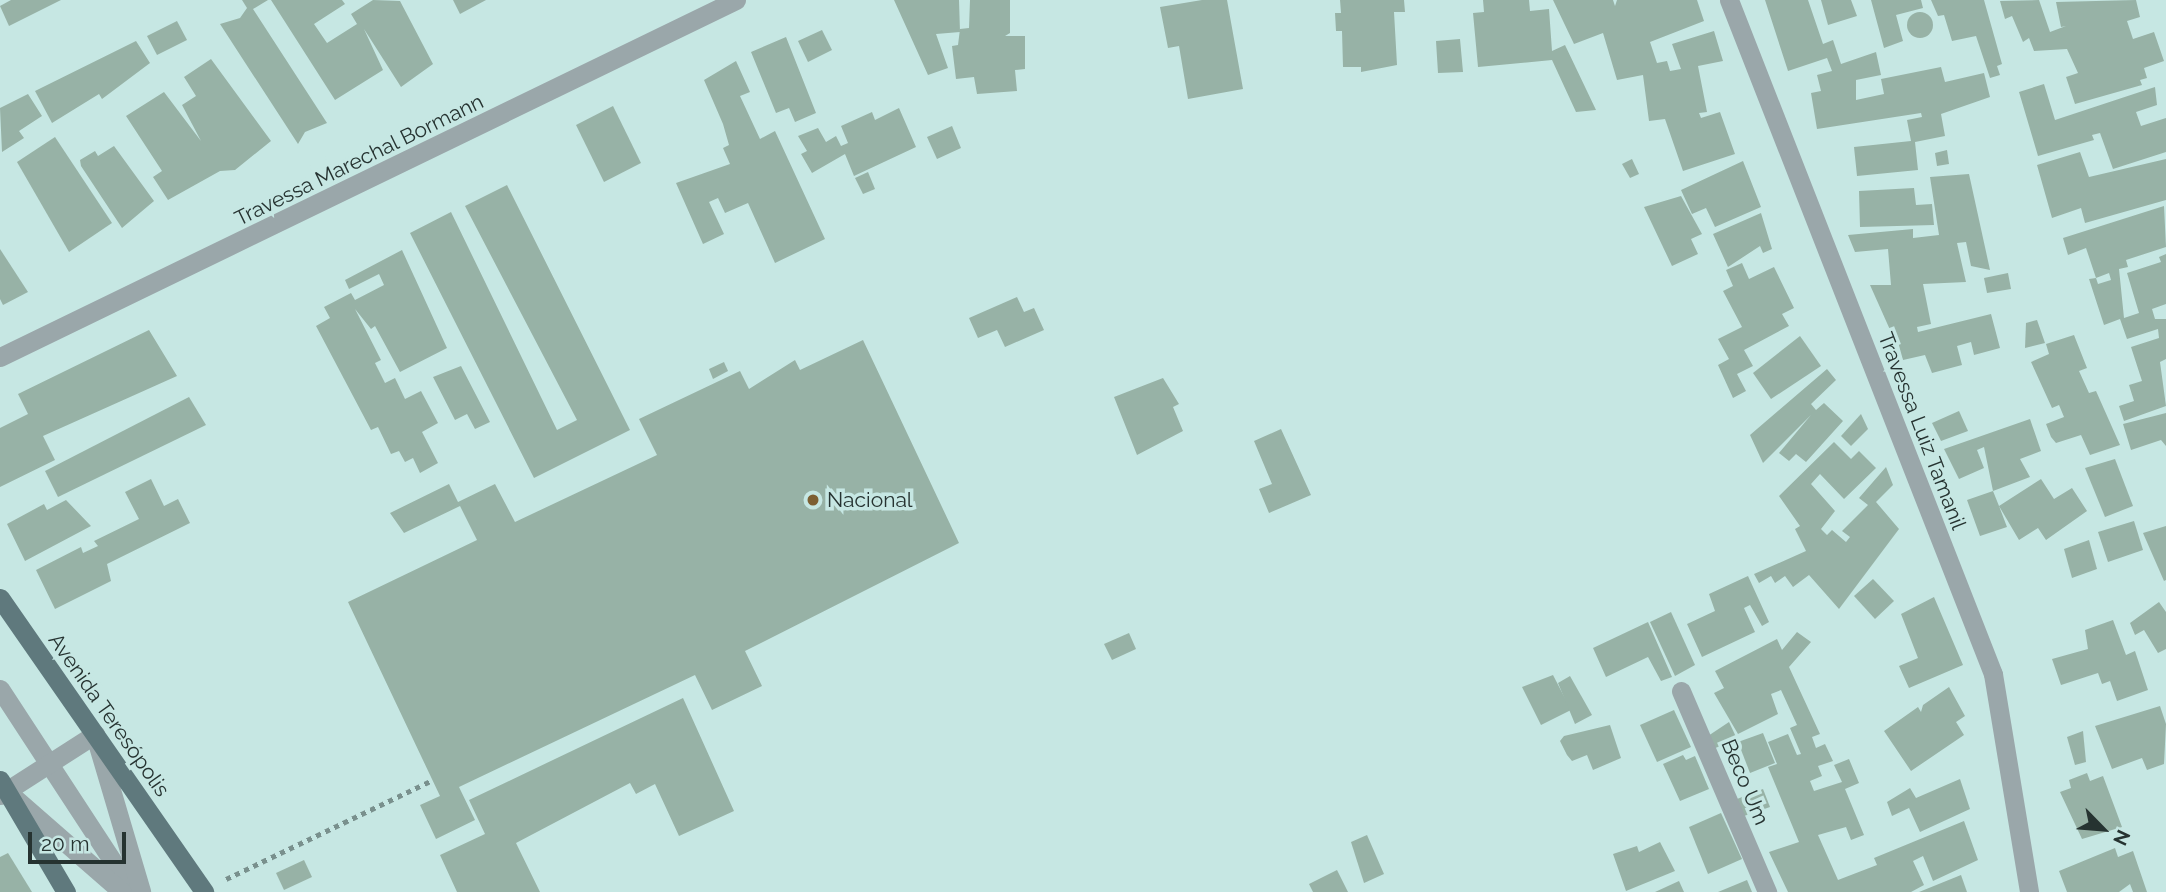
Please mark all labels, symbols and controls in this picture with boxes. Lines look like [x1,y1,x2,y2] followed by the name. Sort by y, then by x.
[230,89,488,231] street label: Travessa Marechal Bormann
[1873,329,1971,533] street label: Travessa Luiz Tamanil
[827,487,913,513] place label: Nacional
[805,492,821,508] marker: Nacional
[43,628,175,802] street label: Avenida Teresópolis
[1716,735,1774,829] street label: Beco Um
[2068,794,2138,864] north arrow
[32,818,130,862] scale bar
[2109,827,2135,849] text: N
[41,831,89,856] text: 20 m

